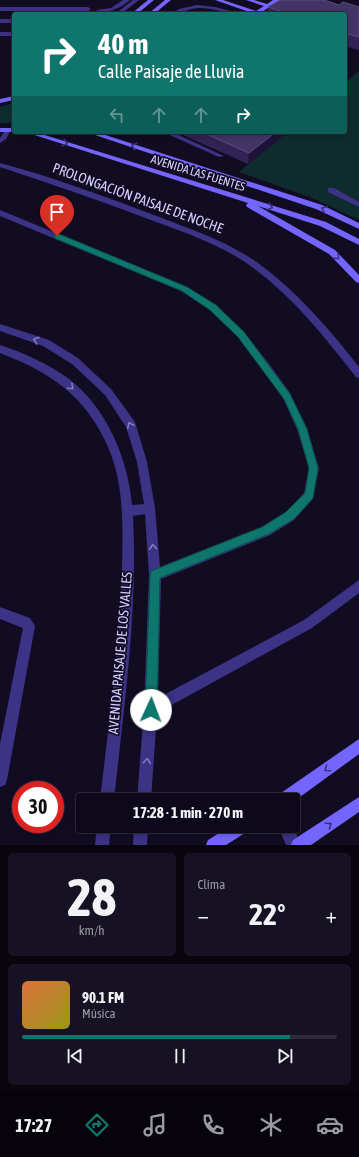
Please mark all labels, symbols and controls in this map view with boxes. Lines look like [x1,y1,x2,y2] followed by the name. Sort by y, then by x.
[32,28,84,80] icon: right
[98,28,148,60] text: 40 m
[98,61,244,82] text: Calle Paisaje de Lluvia
[106,104,128,126] icon: left
[148,104,170,126] icon: ahead
[190,104,212,126] icon: ahead
[232,104,254,126] icon: right
[62,139,69,147] one-way arrow
[131,142,138,151] one-way arrow
[149,152,247,194] street label: AVENIDA LAS FUENTES
[51,160,226,236] street label: PROLONGACIÓN PAISAJE DE NOCHE
[40,195,74,236] pin
[46,201,68,223] icon: arrive
[266,202,273,211] one-way arrow
[320,206,328,214] one-way arrow
[332,252,340,260] one-way arrow
[32,336,39,344] one-way arrow
[66,382,73,389] one-way arrow
[127,422,135,429] one-way arrow
[148,544,157,550] one-way arrow
[105,571,135,735] street label: AVENIDA PAISAJE DE LOS VALLES
[130,689,172,731] position arrow
[142,758,151,764] one-way arrow
[324,764,331,772] one-way arrow
[12,781,64,833] speed limit sign: 30
[133,804,243,821] text: 17:28 · 1 min · 270 m
[324,822,331,829] one-way arrow
[67,867,116,927] text: 28
[198,877,225,892] text: Clima
[249,897,285,931] text: 22°
[198,902,209,928] text: −
[326,902,337,928] text: +
[79,923,105,938] text: km/h
[82,989,124,1006] text: 90.1 FM
[82,1006,115,1021] text: Música
[64,1045,86,1067] icon: previous
[169,1045,191,1067] icon: pause
[274,1045,296,1067] icon: next
[83,1111,111,1139] icon: directions
[141,1111,169,1139] icon: music
[199,1111,227,1139] icon: phone
[257,1111,285,1139] icon: climate
[316,1111,344,1139] icon: car
[15,1115,52,1136] text: 17:27

